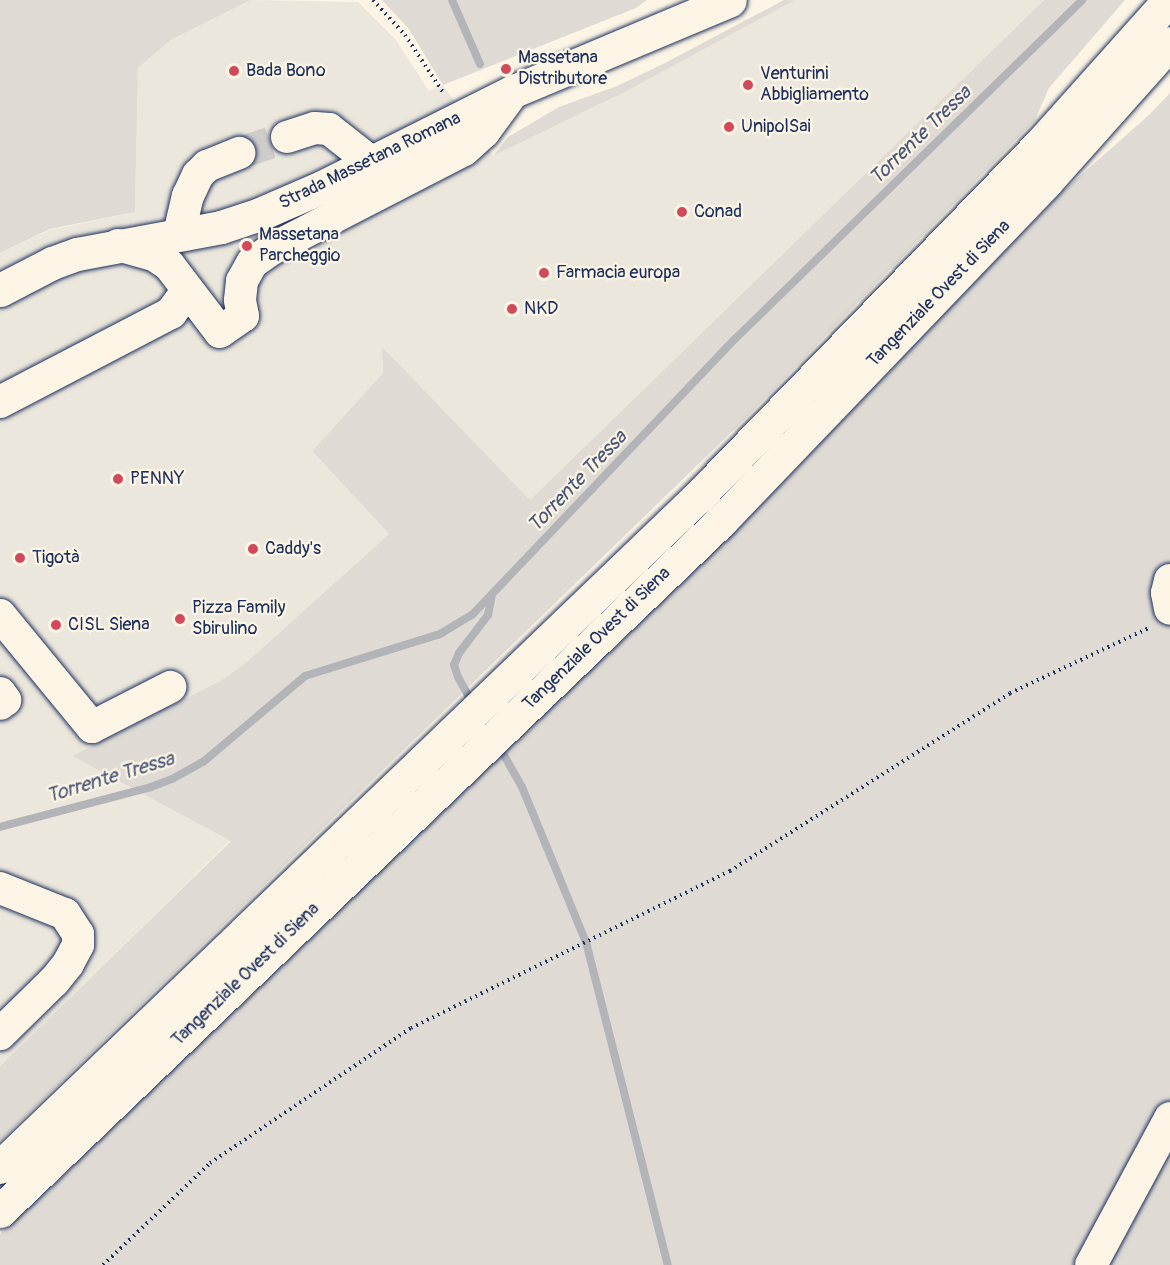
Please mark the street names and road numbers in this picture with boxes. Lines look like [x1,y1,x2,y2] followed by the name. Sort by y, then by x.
[276,108,464,214] street label: Strada Massetana Romana
[863,216,1015,372] street label: Tangenziale Ovest di Siena
[519,563,675,715] street label: Tangenziale Ovest di Siena
[168,899,324,1051] street label: Tangenziale Ovest di Siena

